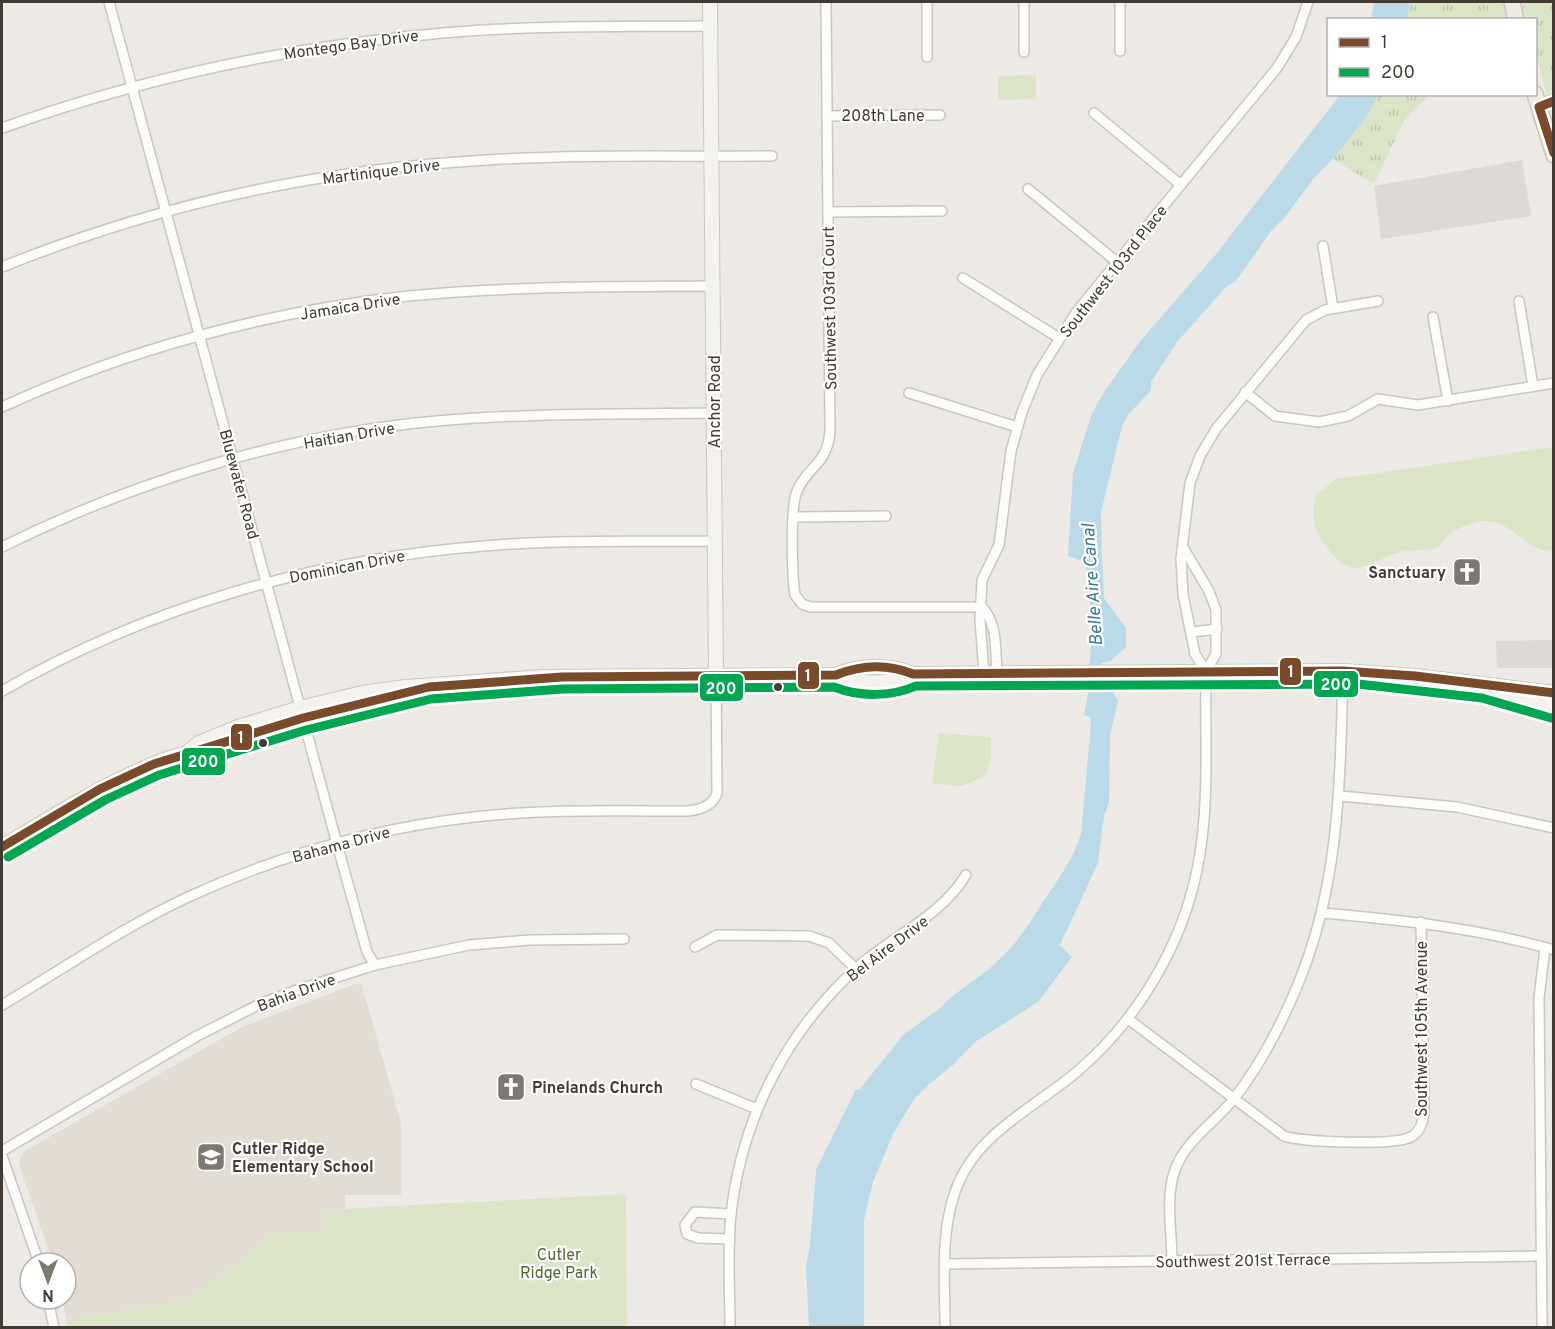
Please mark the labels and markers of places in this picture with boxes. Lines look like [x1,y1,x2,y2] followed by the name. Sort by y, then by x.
[1451,556,1483,588] church icon: Sanctuary
[1368,564,1446,584] place label: Sanctuary
[772,681,784,693] unlabelled marker
[257,737,269,749] unlabelled marker
[495,1071,527,1103] church icon: Pinelands Church
[532,1079,663,1099] place label: Pinelands Church
[232,1140,374,1178] place label: Cutler Ridge Elementary School
[195,1141,227,1173] school or university icon: Cutler Ridge Elementary School

